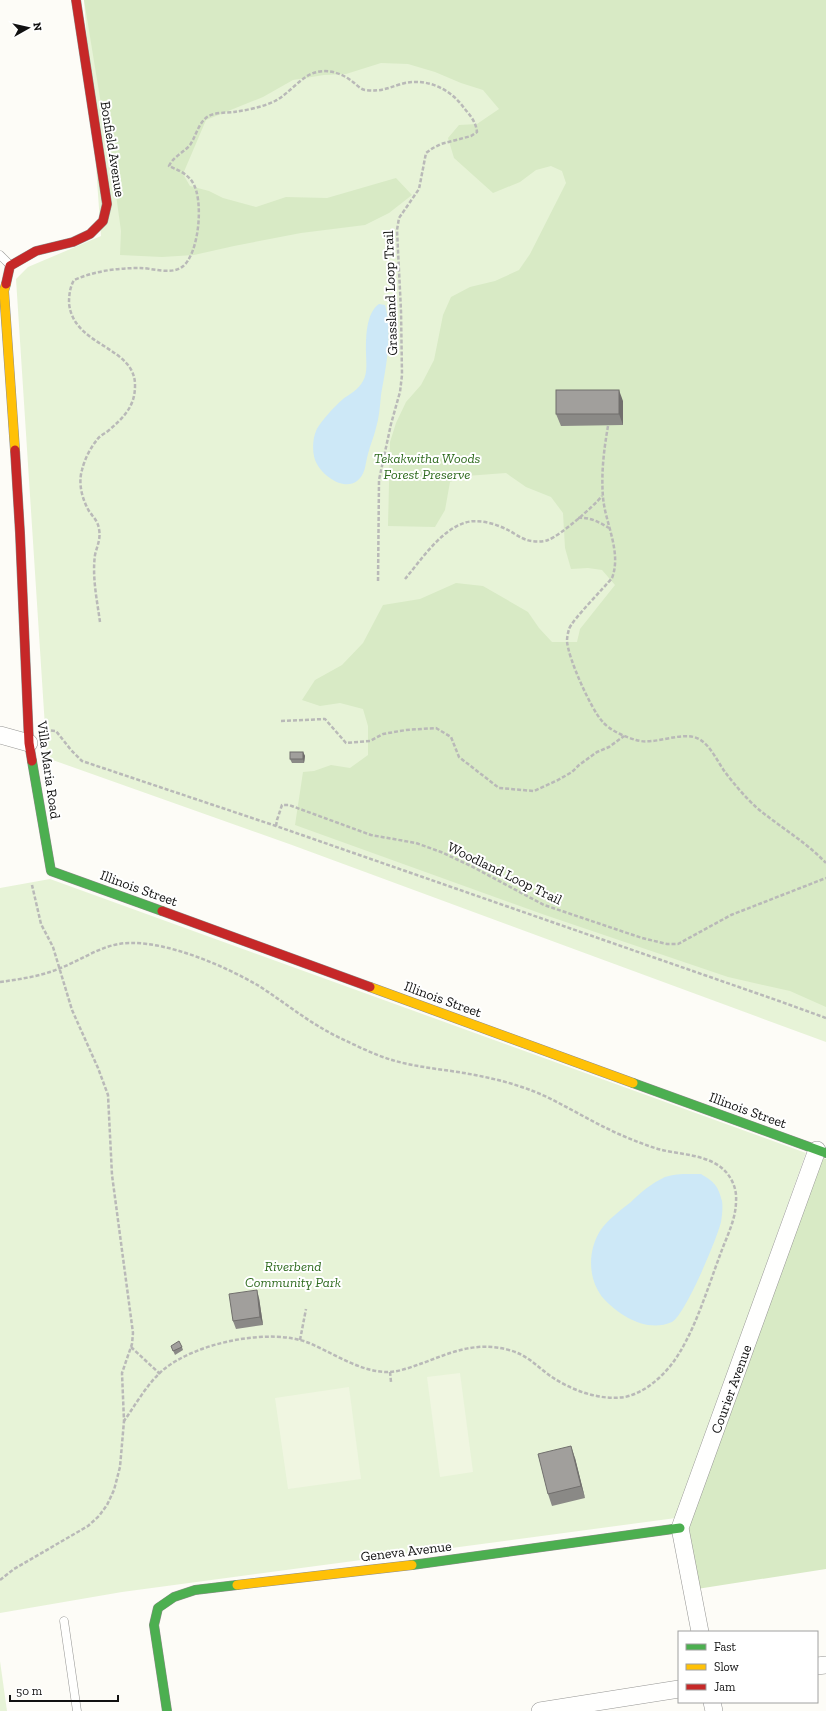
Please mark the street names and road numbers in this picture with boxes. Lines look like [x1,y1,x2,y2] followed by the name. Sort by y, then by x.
[97,100,129,199] street label: Bonfield Avenue
[380,230,401,356] street label: Grassland Loop Trail
[33,719,64,821] street label: Villa Maria Road
[445,838,565,909] street label: Woodland Loop Trail
[98,867,181,911] street label: Illinois Street
[402,978,485,1022] street label: Illinois Street
[707,1089,790,1133] street label: Illinois Street
[708,1342,756,1436] street label: Courier Avenue
[360,1537,453,1566] street label: Geneva Avenue

